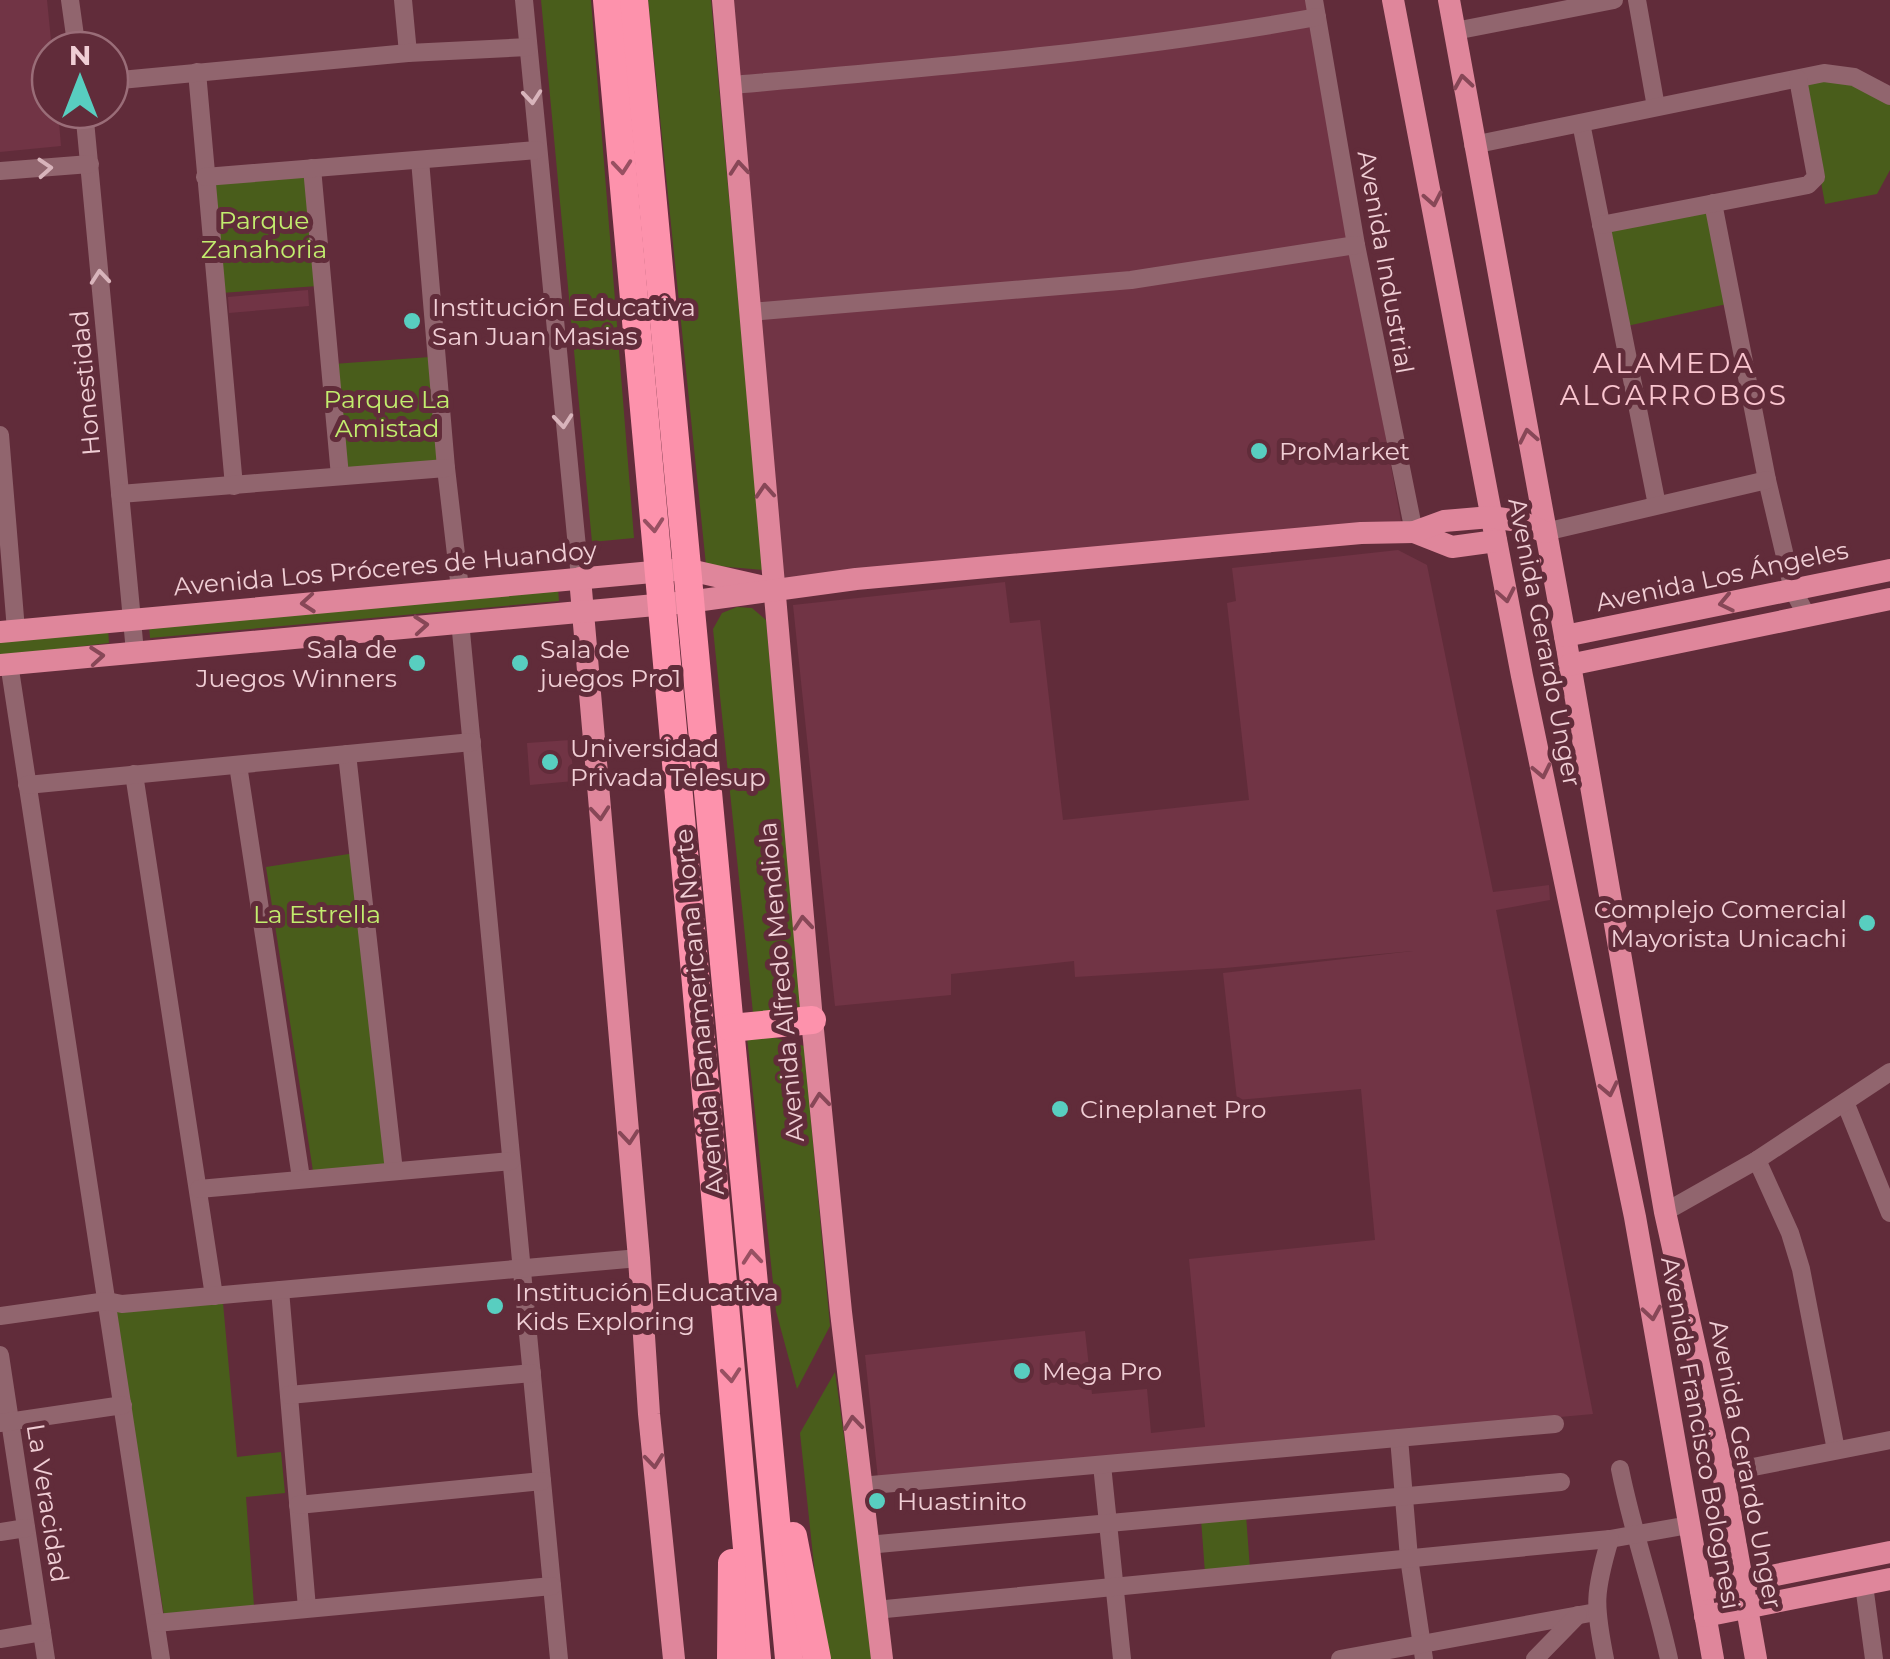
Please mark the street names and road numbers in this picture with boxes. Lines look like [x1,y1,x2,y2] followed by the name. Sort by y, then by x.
[1352,148,1420,376] street label: Avenida Industrial
[64,309,106,457] street label: Honestidad
[1502,495,1588,789] street label: Avenida Gerardo Unger
[172,535,598,601] street label: Avenida Los Próceres de Huandoy
[1593,535,1851,617] street label: Avenida Los Ángeles
[752,821,810,1143] street label: Avenida Alfredo Mendiola
[668,827,730,1197] street label: Avenida Panamericana Norte
[1655,1254,1747,1612] street label: Avenida Francisco Bolognesi
[1703,1317,1789,1611] street label: Avenida Gerardo Unger
[21,1422,75,1584] street label: La Veracidad

